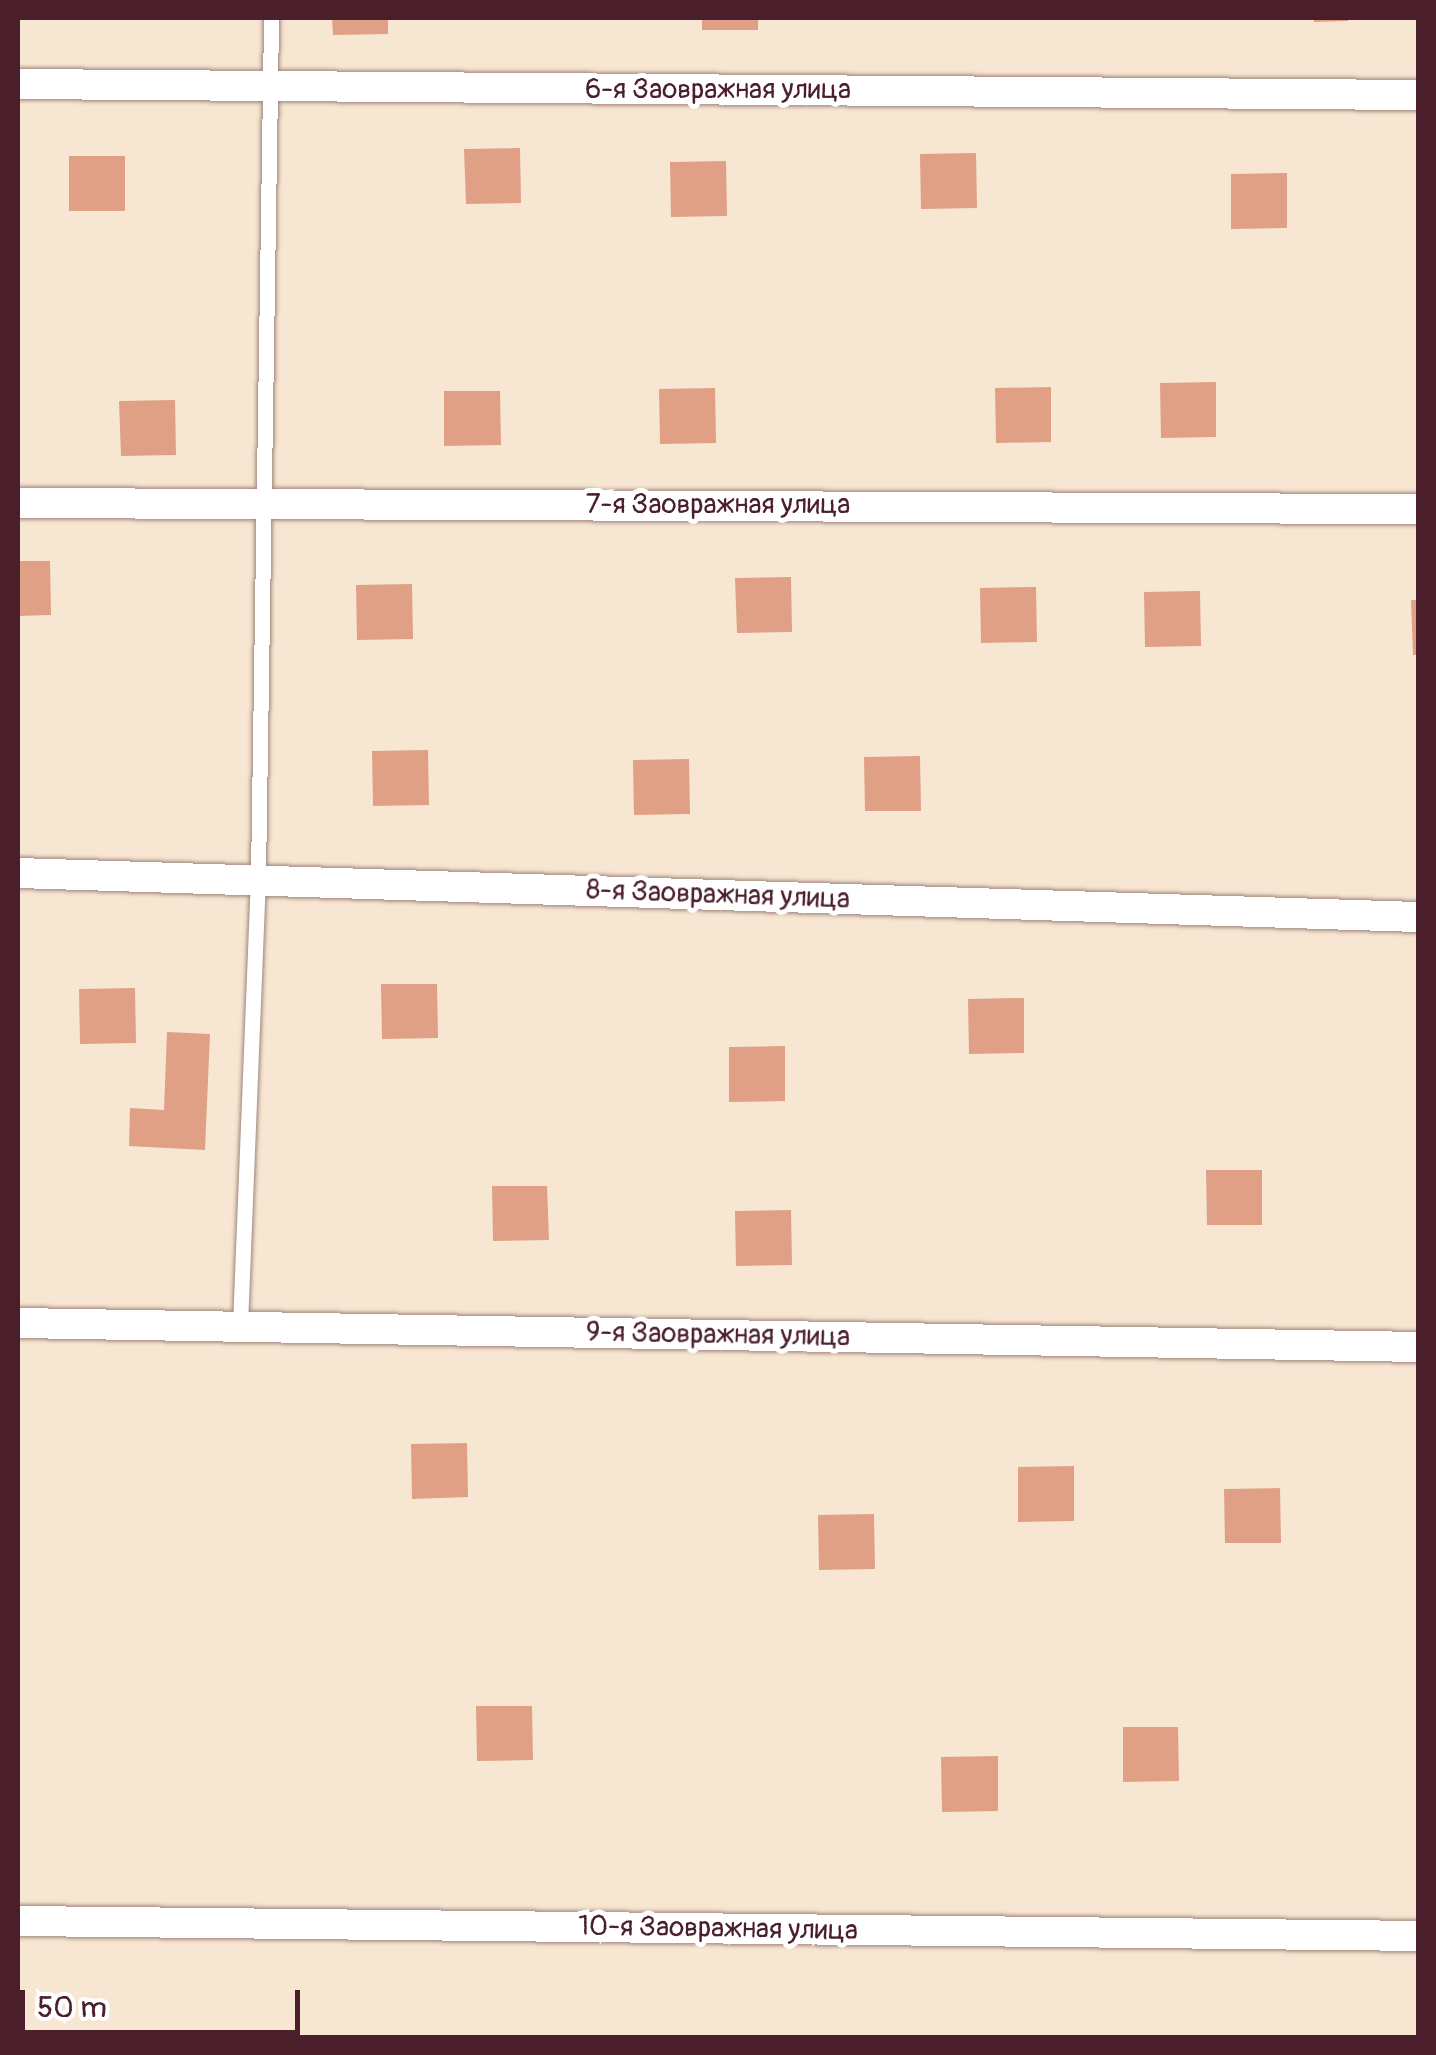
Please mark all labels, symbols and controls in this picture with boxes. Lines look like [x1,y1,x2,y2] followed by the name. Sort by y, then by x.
[585,73,851,107] street label: 6-я Заовражная улица
[586,488,850,522] street label: 7-я Заовражная улица
[585,874,851,916] street label: 8-я Заовражная улица
[586,1316,850,1354] street label: 9-я Заовражная улица
[578,1910,858,1948] street label: 10-я Заовражная улица
[25,1970,305,2032] scale bar
[37,1989,107,2026] text: 50 m

